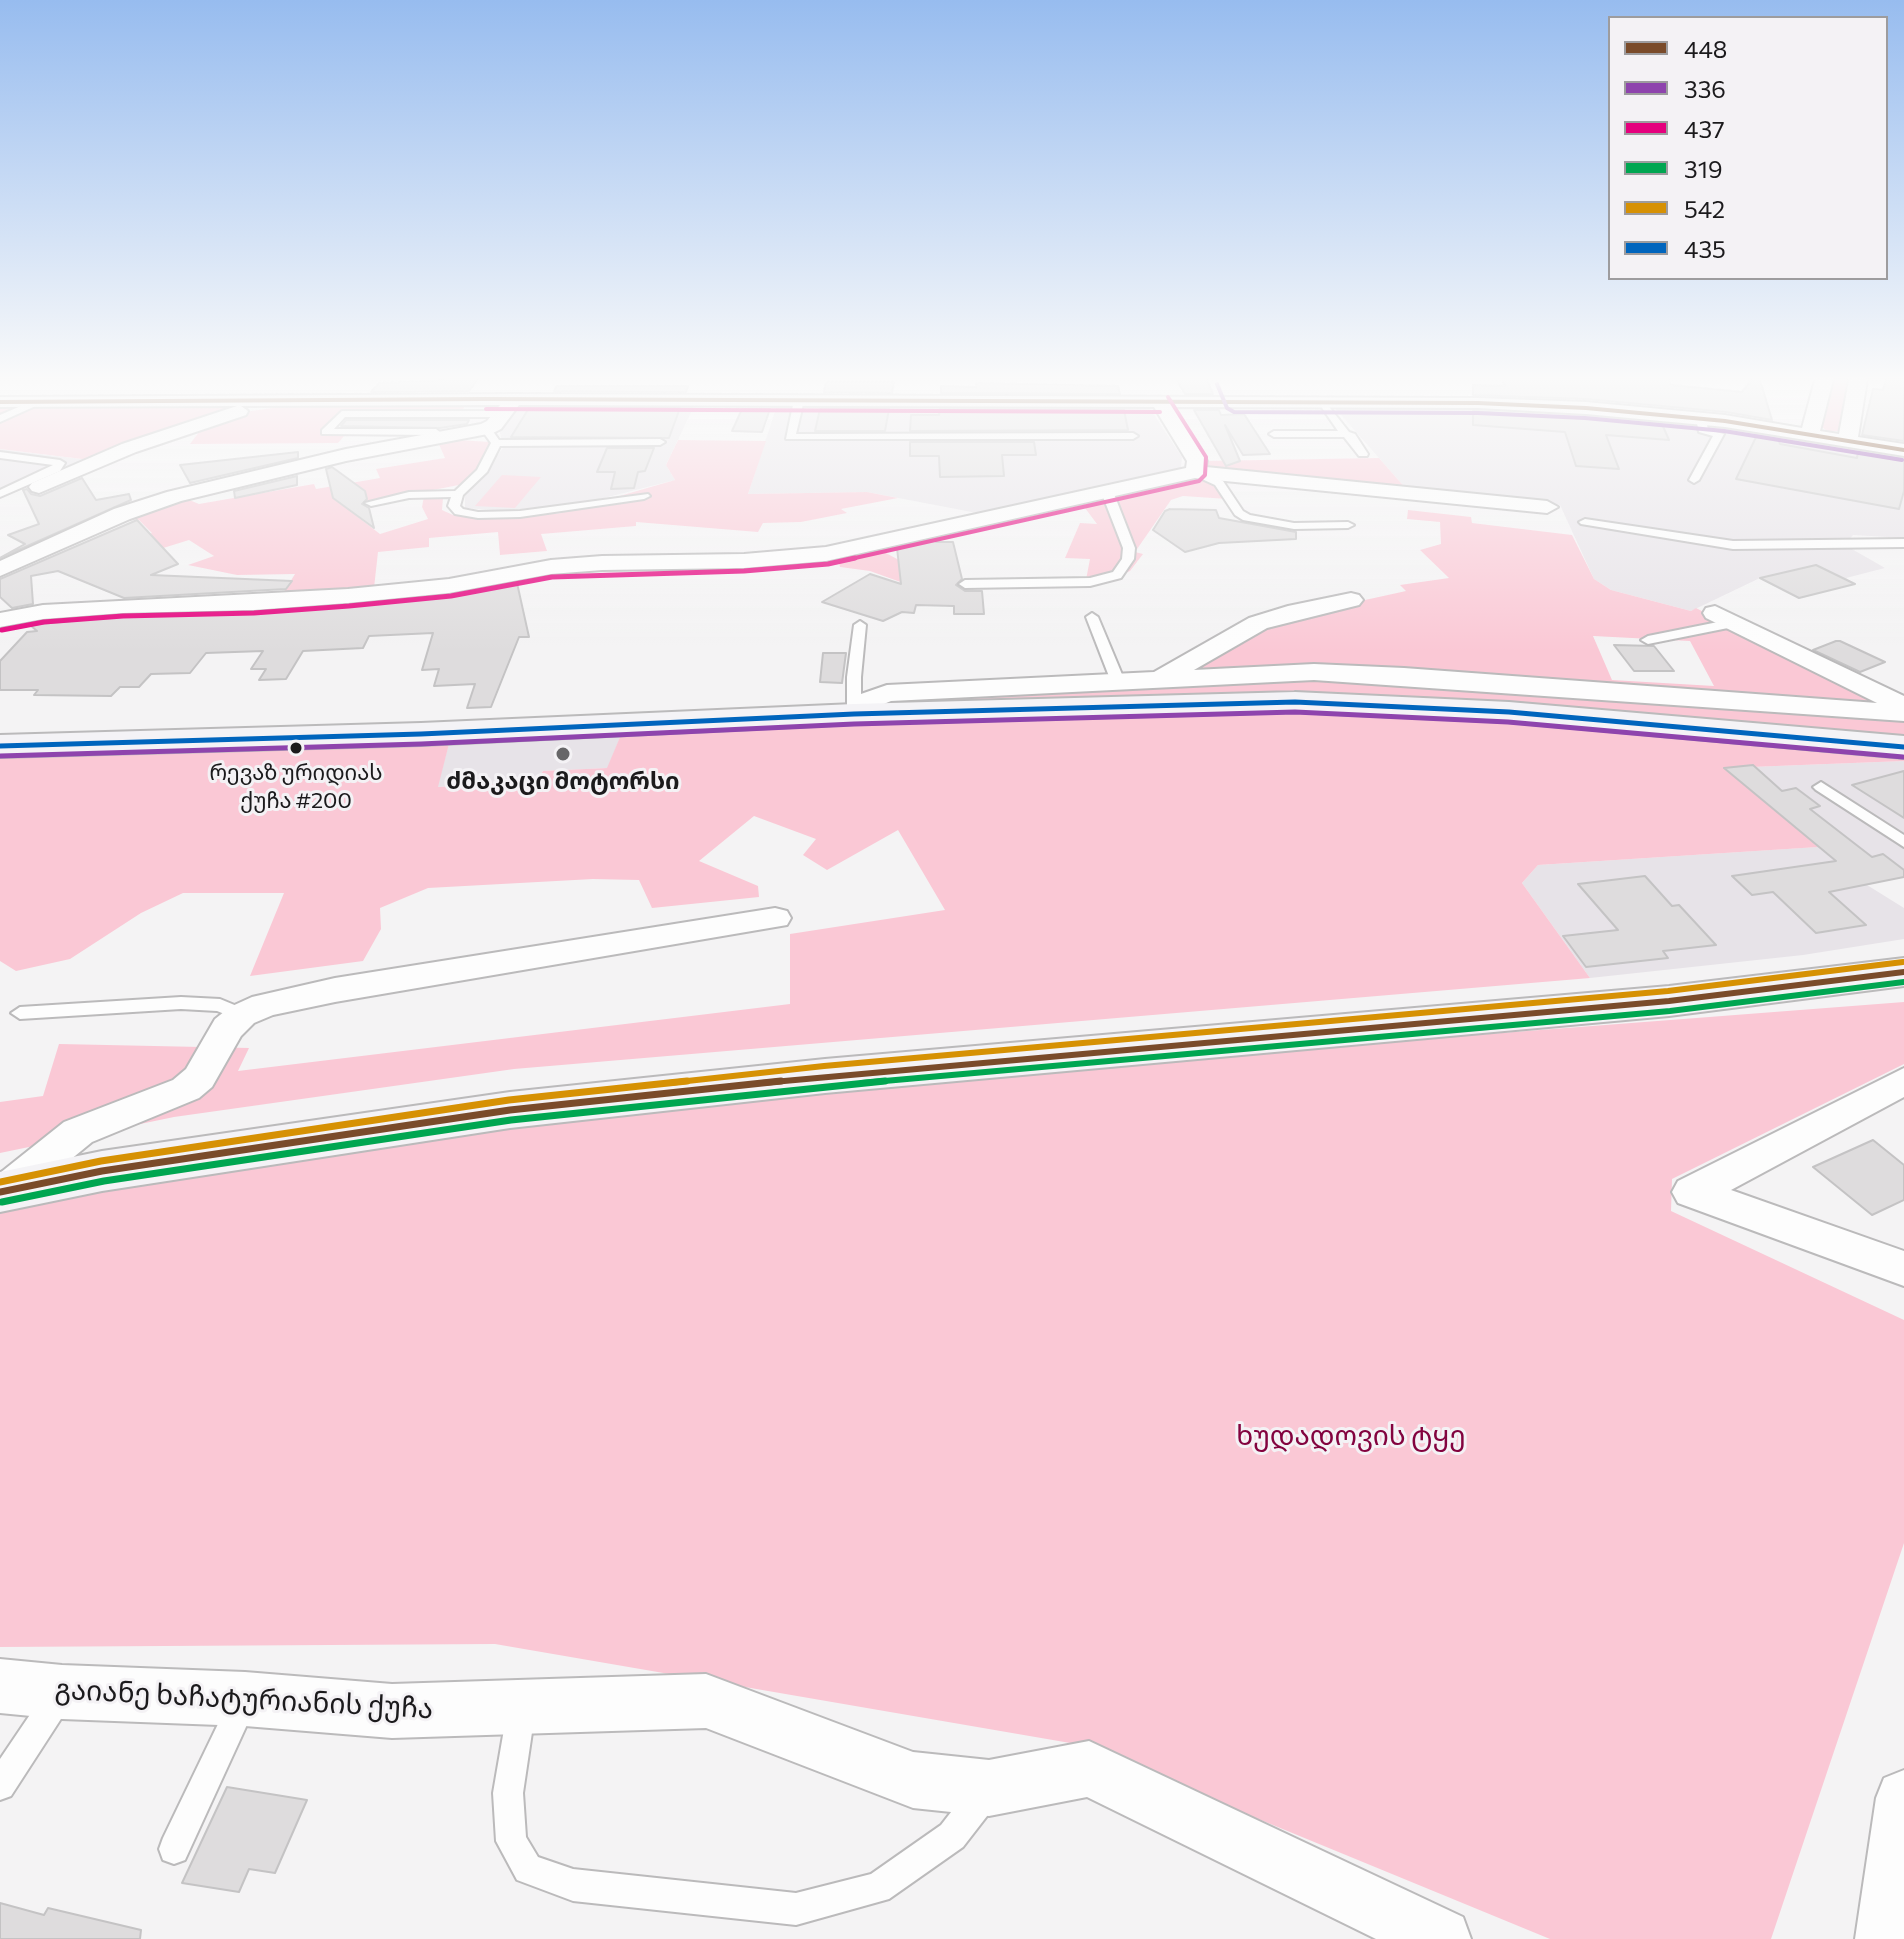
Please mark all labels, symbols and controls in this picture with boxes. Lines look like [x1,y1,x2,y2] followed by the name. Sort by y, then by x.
[1608,16,1888,280] legend
[1684,34,1727,63] text: 448
[1684,74,1726,103] text: 336
[1684,114,1725,143] text: 437
[1684,154,1723,183] text: 319
[1684,194,1725,223] text: 542
[1684,234,1726,263] text: 435
[288,740,304,756] marker: რევაზ ურიდიას ქუჩა #200
[554,745,572,763] marker: ძმაკაცი მოტორსი
[209,760,383,812] place label: რევაზ ურიდიას ქუჩა #200
[446,767,680,795] place label: ძმაკაცი მოტორსი
[1236,1419,1466,1453] park label: ხუდადოვის ტყე
[54,1672,434,1726] street label: გაიანე ხაჩატურიანის ქუჩა

